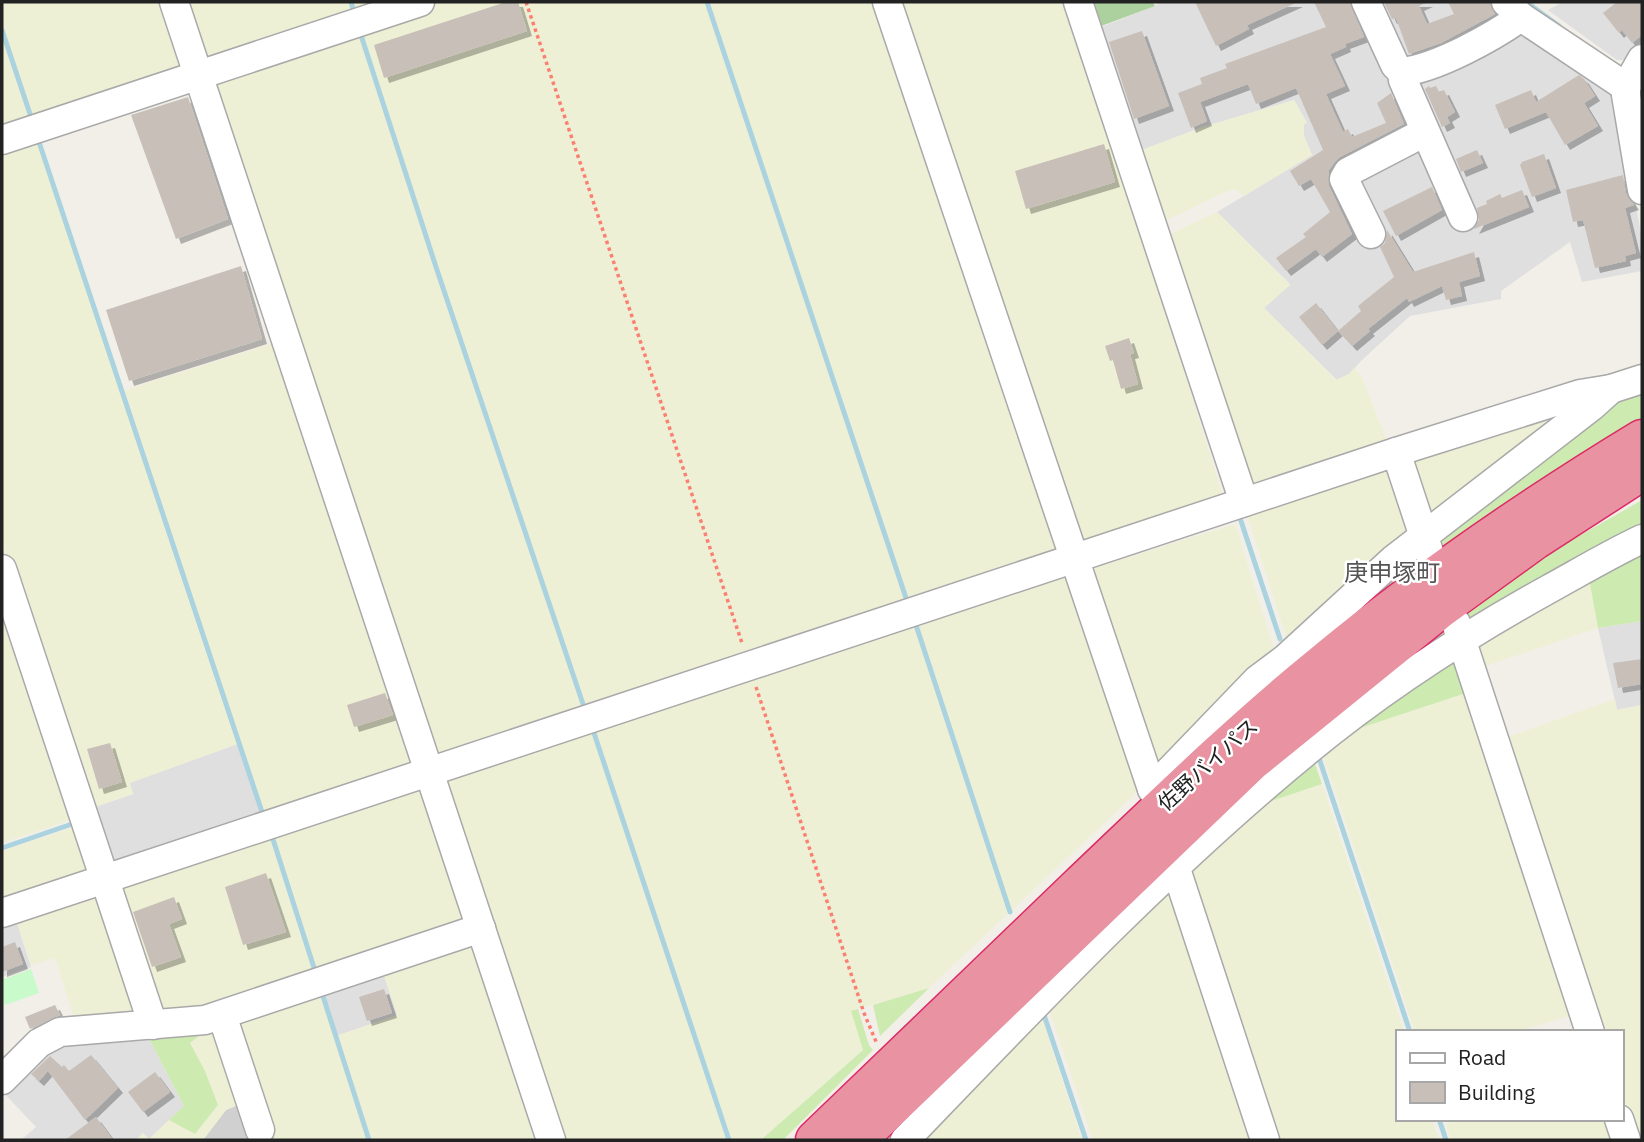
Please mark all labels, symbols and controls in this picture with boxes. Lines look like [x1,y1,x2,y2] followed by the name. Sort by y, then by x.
[1344,556,1440,588] district label: 庚申塚町
[1151,712,1263,817] street label: 佐野バイパス
[1396,1030,1623,1121] legend
[1458,1043,1506,1071] text: Road
[1458,1078,1535,1106] text: Building

